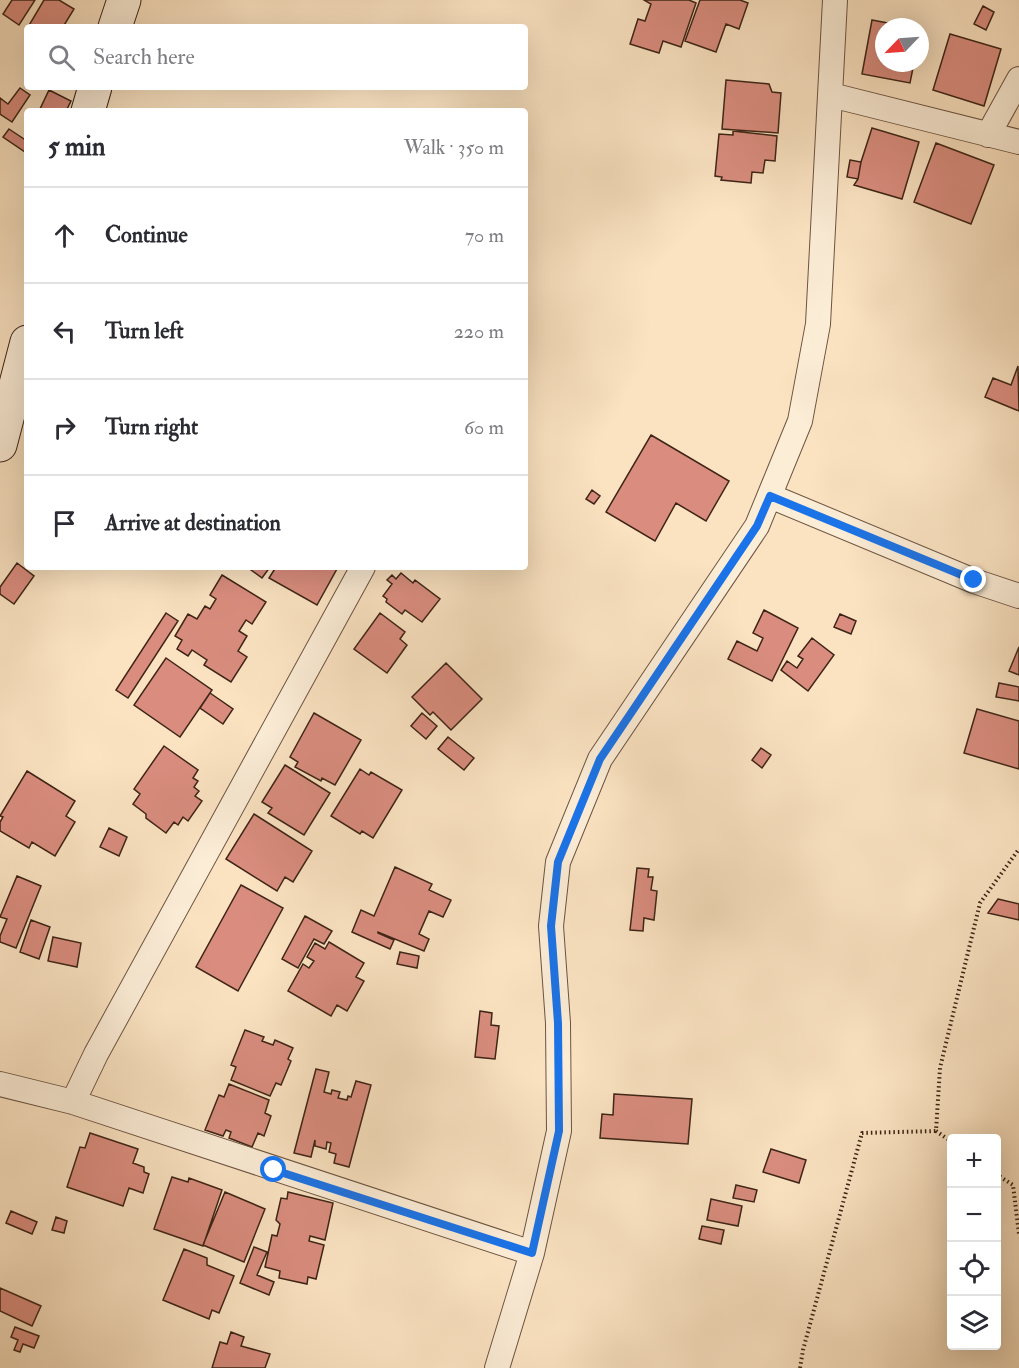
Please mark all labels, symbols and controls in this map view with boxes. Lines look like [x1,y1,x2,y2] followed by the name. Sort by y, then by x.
[875,18,929,72] north arrow
[24,24,528,90] search box
[45,41,78,74] icon: search
[93,43,195,71] text: Search here
[48,131,105,163] text: 5 min
[404,135,504,160] text: Walk · 350 m
[48,219,81,252] icon: ahead
[105,221,188,249] text: Continue
[465,223,504,248] text: 70 m
[48,315,81,348] icon: left
[105,317,184,345] text: Turn left
[454,319,504,344] text: 220 m
[48,411,81,444] icon: right
[105,413,198,441] text: Turn right
[464,415,504,440] text: 60 m
[48,507,81,540] icon: arrive
[105,509,281,537] text: Arrive at destination
[960,566,986,592] route end
[947,1134,1001,1350] map controls
[947,1134,1001,1188] button: +
[260,1156,286,1182] route start
[947,1188,1001,1242] button: −
[947,1242,1001,1296] button: locate
[947,1296,1001,1350] button: layers

